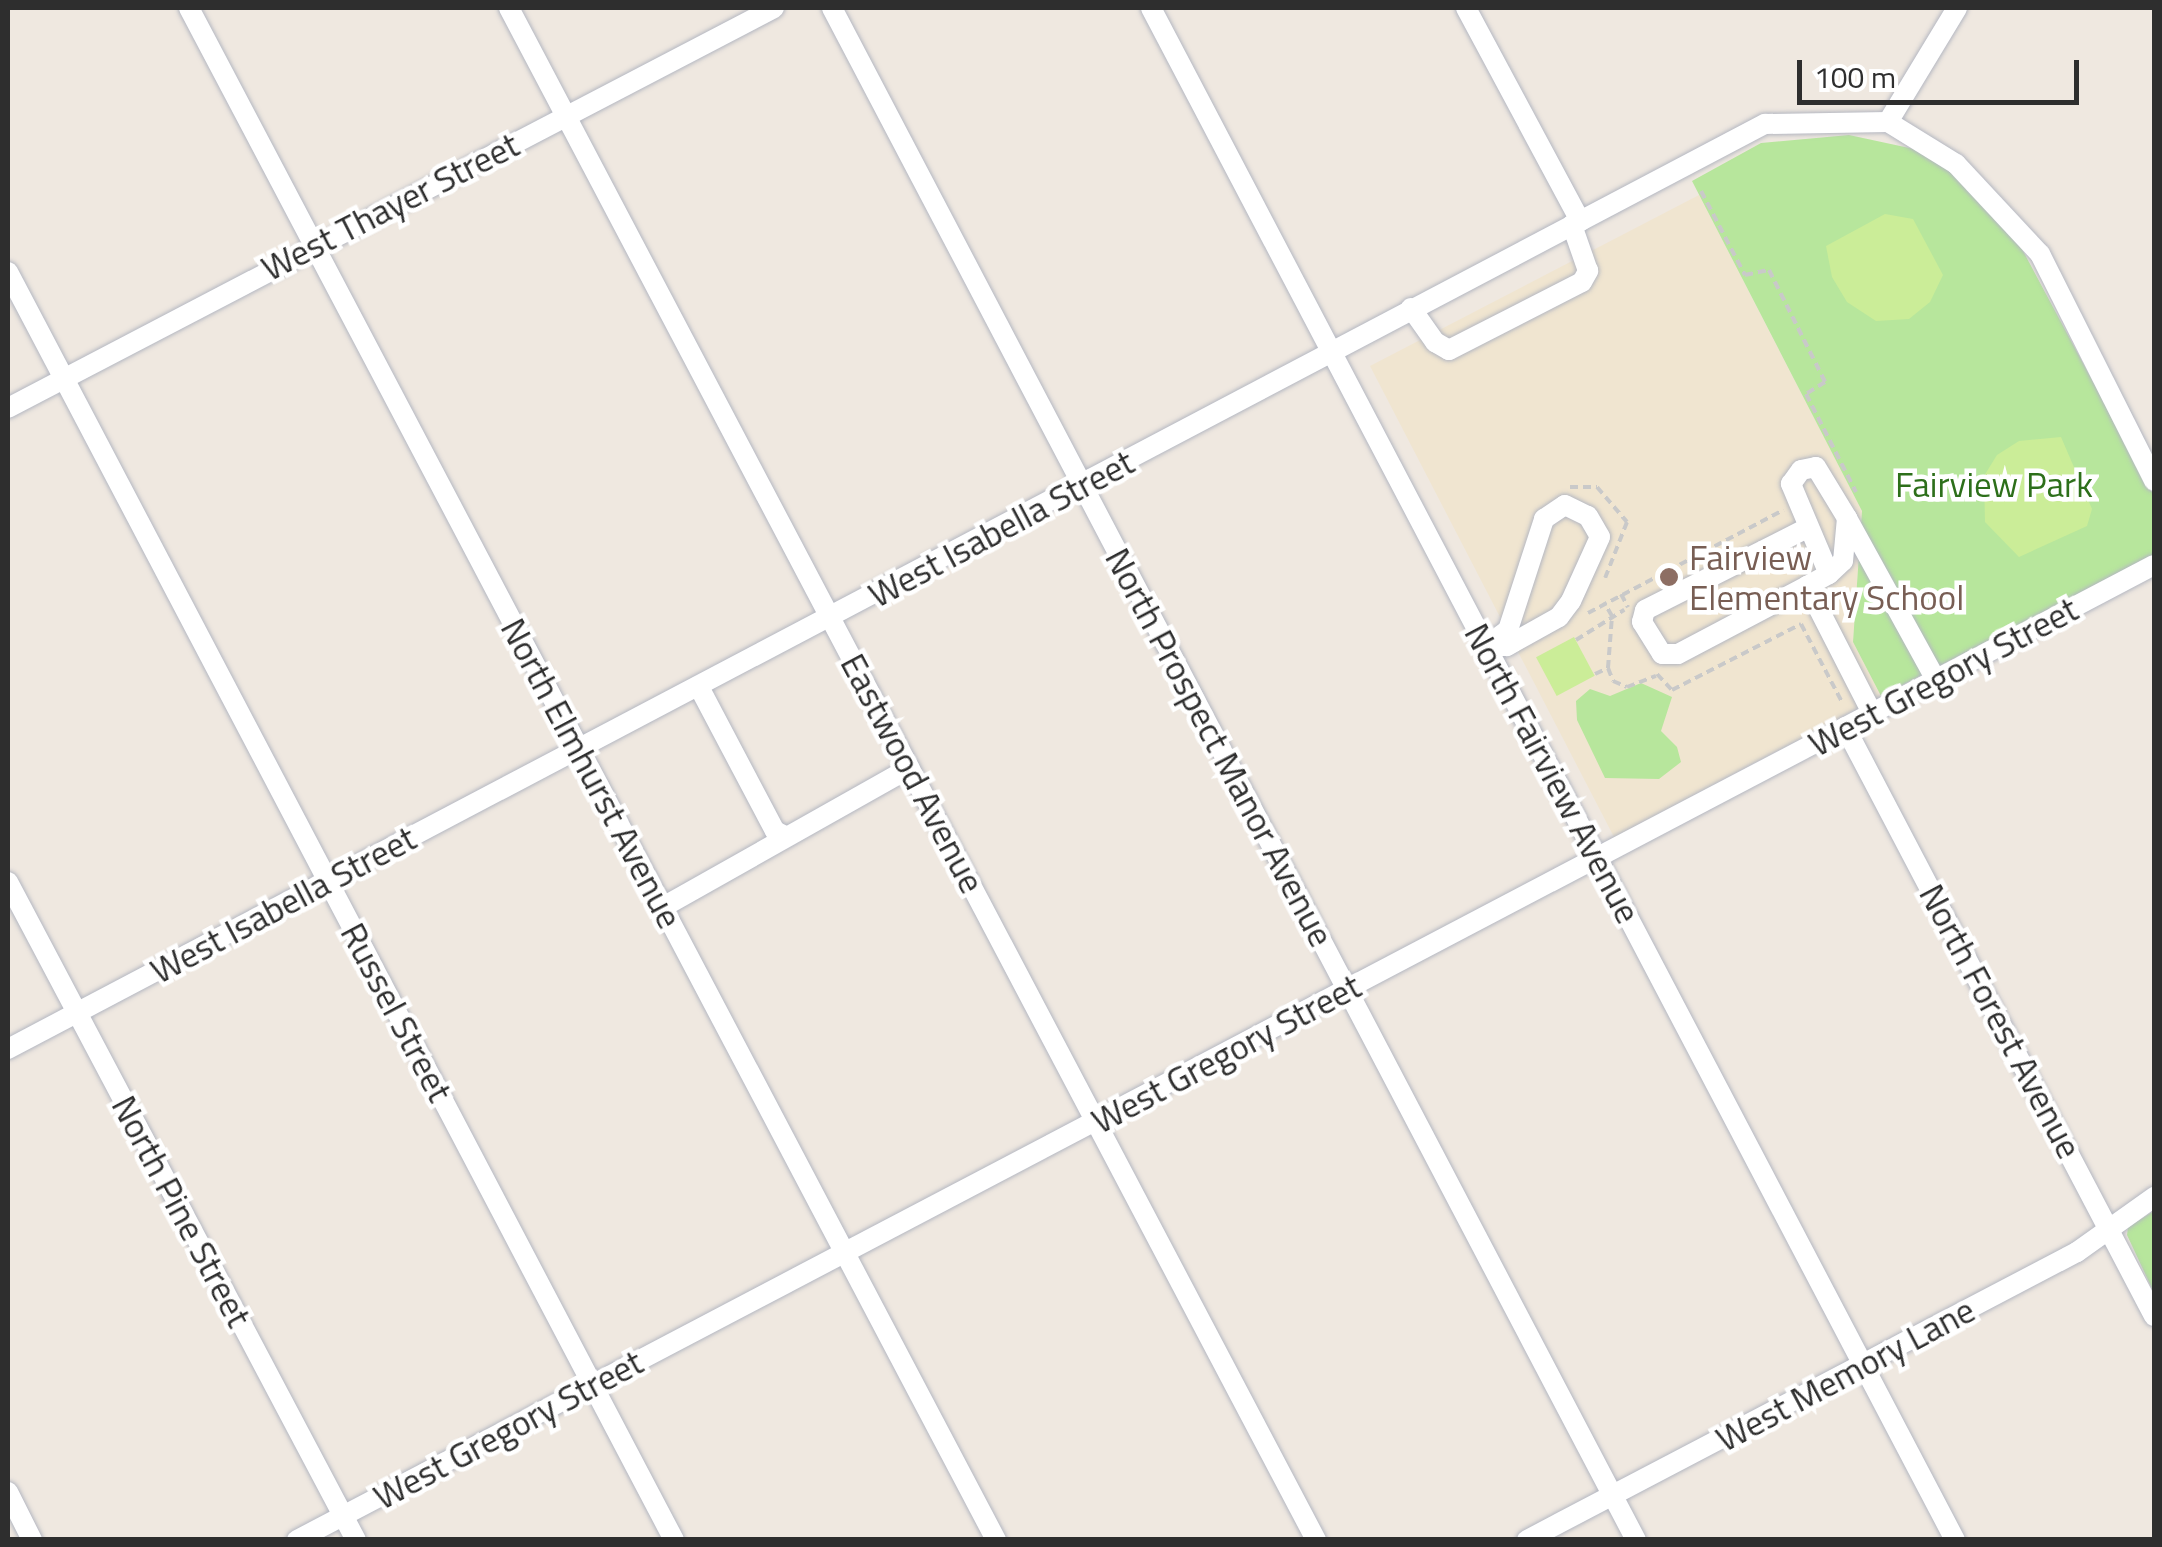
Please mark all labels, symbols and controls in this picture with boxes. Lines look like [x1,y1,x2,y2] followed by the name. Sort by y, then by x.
[1802,40,2084,102] scale bar
[1814,54,1896,100] text: 100 m
[254,123,526,289] street label: West Thayer Street
[861,440,1141,616] street label: West Isabella Street
[1895,463,2093,505] park label: Fairview Park
[1689,536,1964,618] place label: Fairview Elementary School
[1097,541,1343,953] street label: North Prospect Manor Avenue
[1658,566,1680,588] marker: Fairview Elementary School
[1801,587,2085,765] street label: West Gregory Street
[493,611,691,935] street label: North Elmhurst Avenue
[1456,616,1650,930] street label: North Fairview Avenue
[832,646,994,900] street label: Eastwood Avenue
[143,816,423,992] street label: West Isabella Street
[1911,877,2091,1165] street label: North Forest Avenue
[332,915,462,1109] street label: Russel Street
[1084,964,1368,1142] street label: West Gregory Street
[103,1088,261,1334] street label: North Pine Street
[1709,1288,1981,1460] street label: West Memory Lane
[366,1340,650,1518] street label: West Gregory Street

